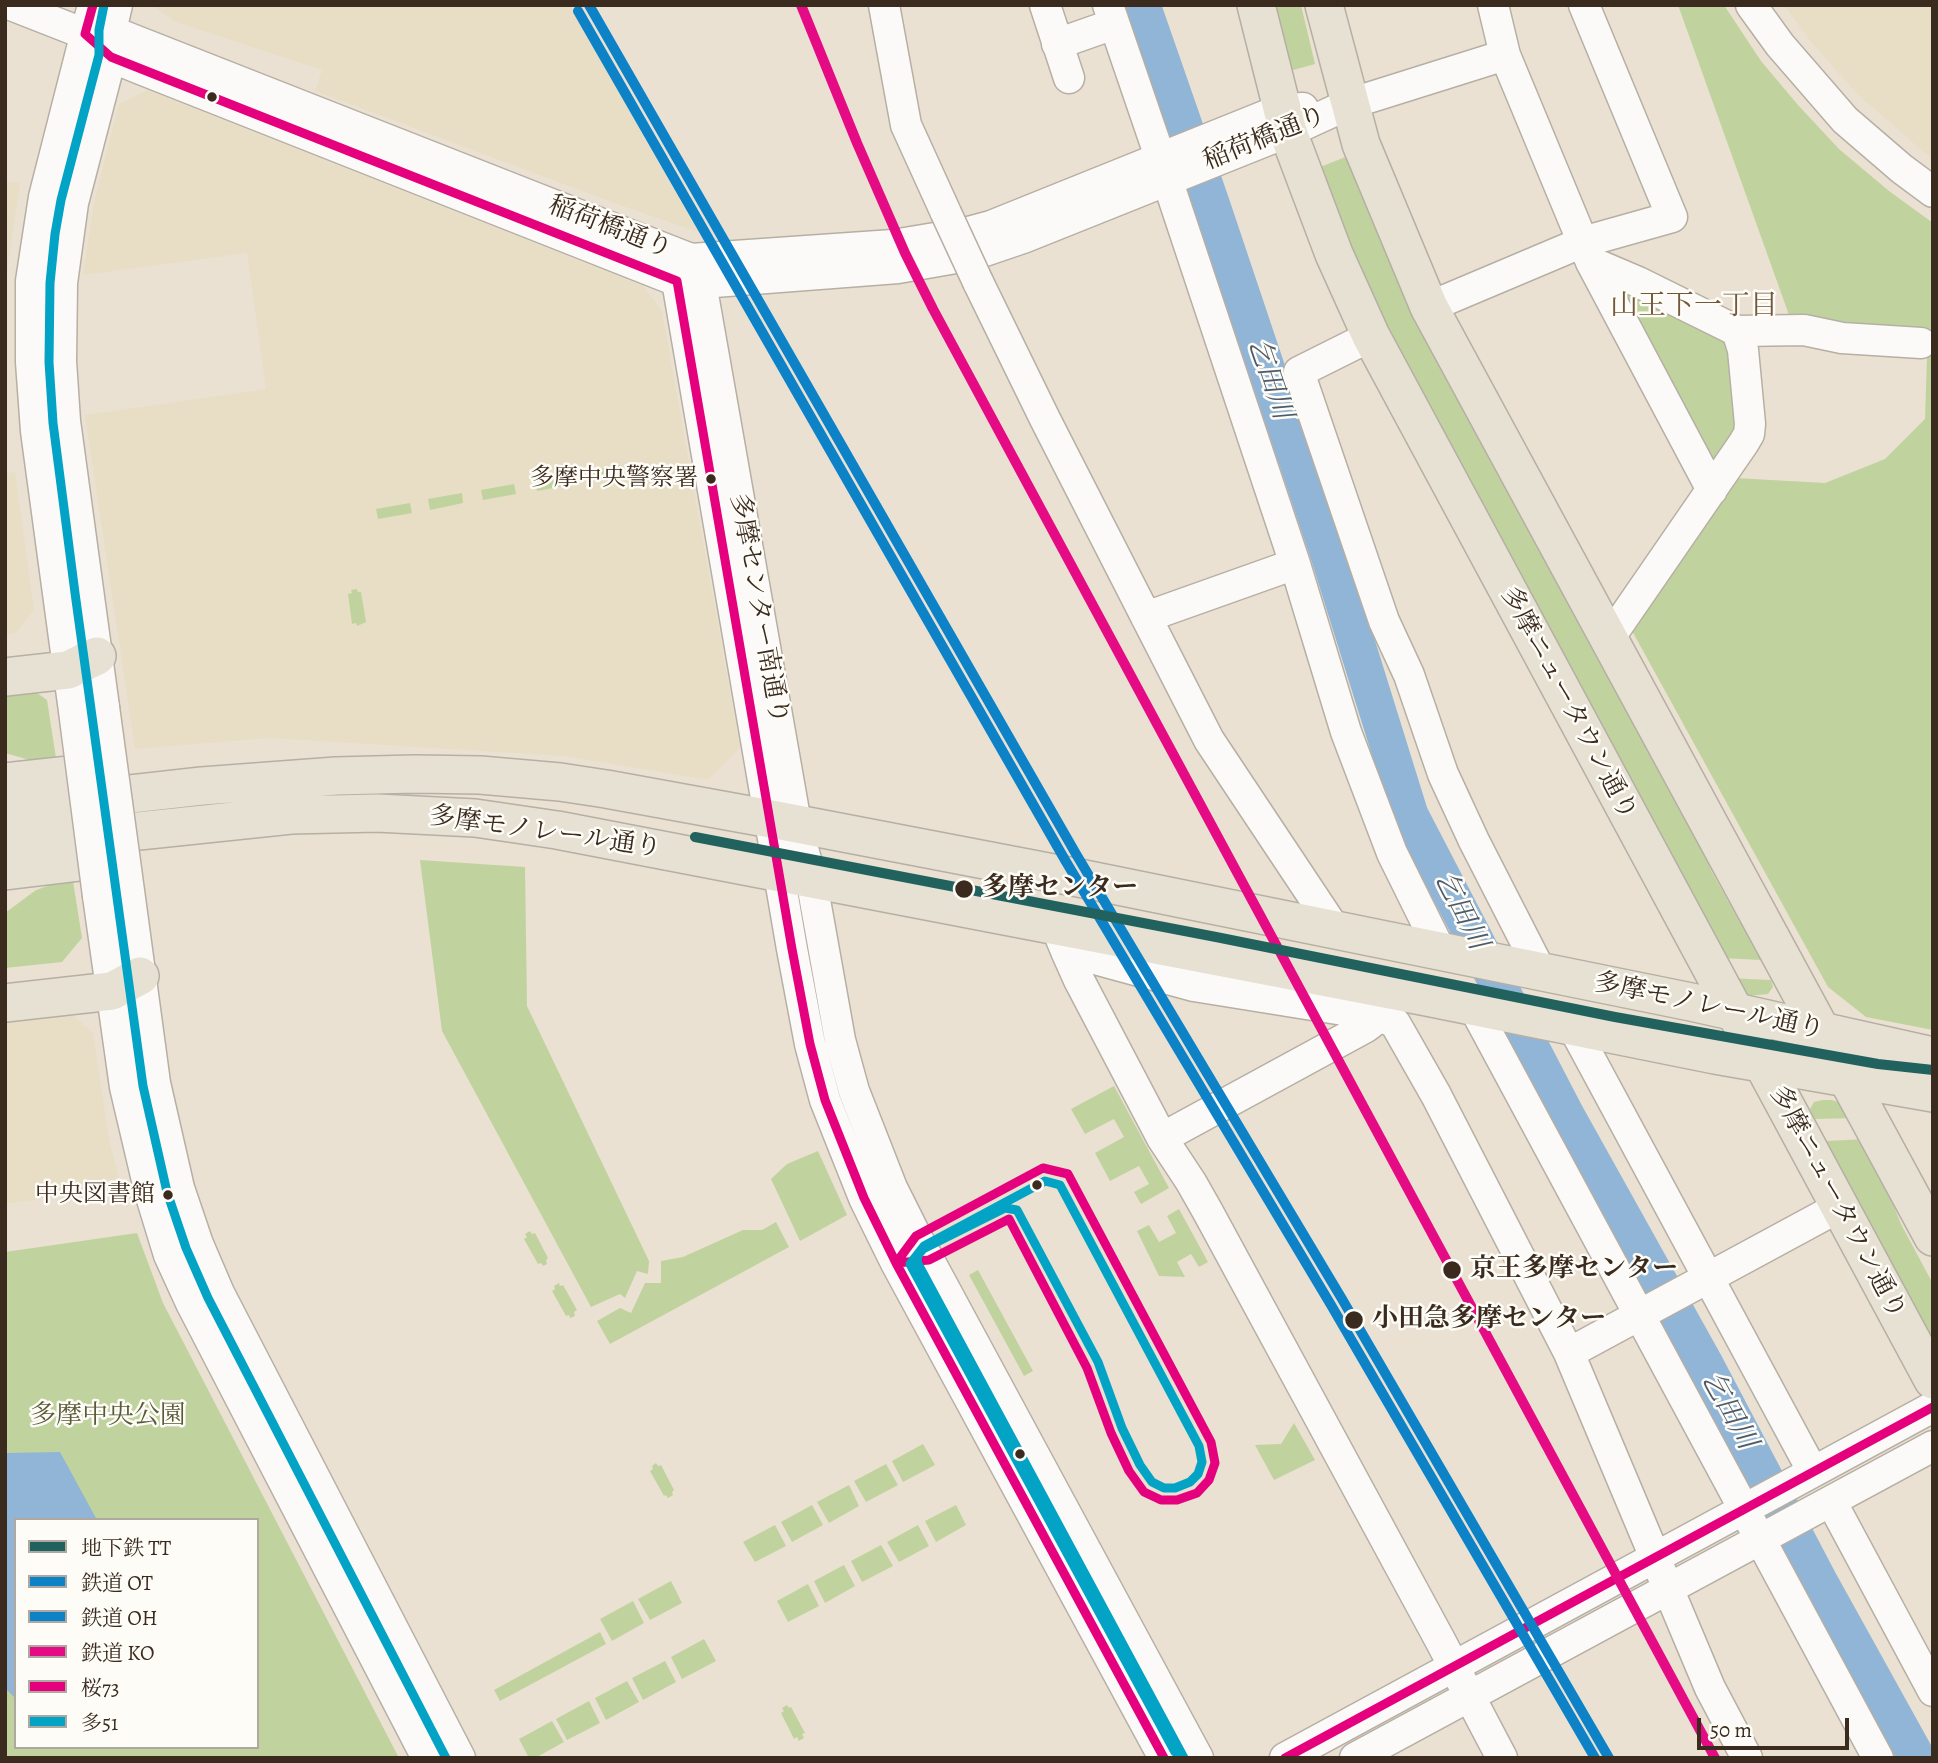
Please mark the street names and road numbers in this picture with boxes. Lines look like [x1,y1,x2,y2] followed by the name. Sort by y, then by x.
[1199,100,1331,178] street label: 稲荷橋通り
[544,190,676,266] street label: 稲荷橋通り
[722,491,794,727] street label: 多摩センター南通り
[1493,582,1643,826] street label: 多摩ニュータウン通り
[427,801,663,865] street label: 多摩モノレール通り
[1591,967,1827,1047] street label: 多摩モノレール通り
[1762,1081,1912,1325] street label: 多摩ニュータウン通り

